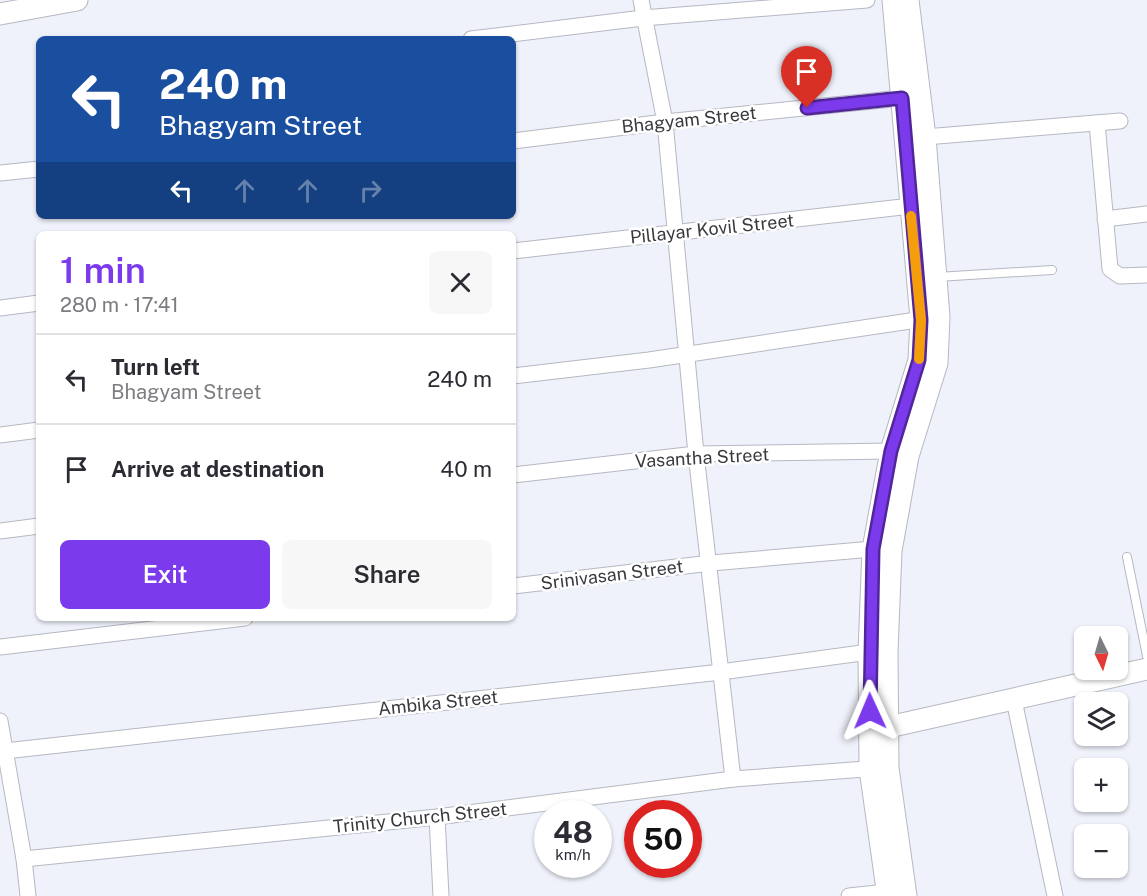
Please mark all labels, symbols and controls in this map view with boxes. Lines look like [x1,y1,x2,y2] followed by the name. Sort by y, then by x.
[781,46,832,108] pin
[790,55,823,88] icon: arrive
[159,59,287,108] text: 240 m
[60,60,138,138] icon: left
[620,102,757,137] street label: Bhagyam Street
[159,109,362,141] text: Bhagyam Street
[165,174,198,207] icon: left
[228,174,261,207] icon: ahead
[291,174,324,207] icon: ahead
[354,174,387,207] icon: right
[629,209,795,248] street label: Pillayar Kovil Street
[60,249,146,291] text: 1 min
[429,251,492,314] button: close
[60,293,179,317] text: 280 m · 17:41
[111,354,200,380] text: Turn left
[60,363,93,396] icon: left
[427,366,492,392] text: 240 m
[111,380,262,404] text: Bhagyam Street
[634,443,770,472] street label: Vasantha Street
[60,453,93,486] icon: arrive
[111,456,324,482] text: Arrive at destination
[440,456,492,482] text: 40 m
[60,540,270,609] button: Exit
[282,540,492,609] button: Share
[539,555,685,594] street label: Srinivasan Street
[1074,626,1128,680] north arrow
[1074,626,1128,878] map controls
[838,679,902,743] position arrow
[377,686,499,719] street label: Ambika Street
[1074,692,1128,746] button: layers
[1074,758,1128,812] button: +
[332,798,508,837] street label: Trinity Church Street
[624,800,702,878] speed limit sign: 50
[553,814,593,850] text: 48
[1074,824,1128,878] button: −
[555,846,591,863] text: km/h

